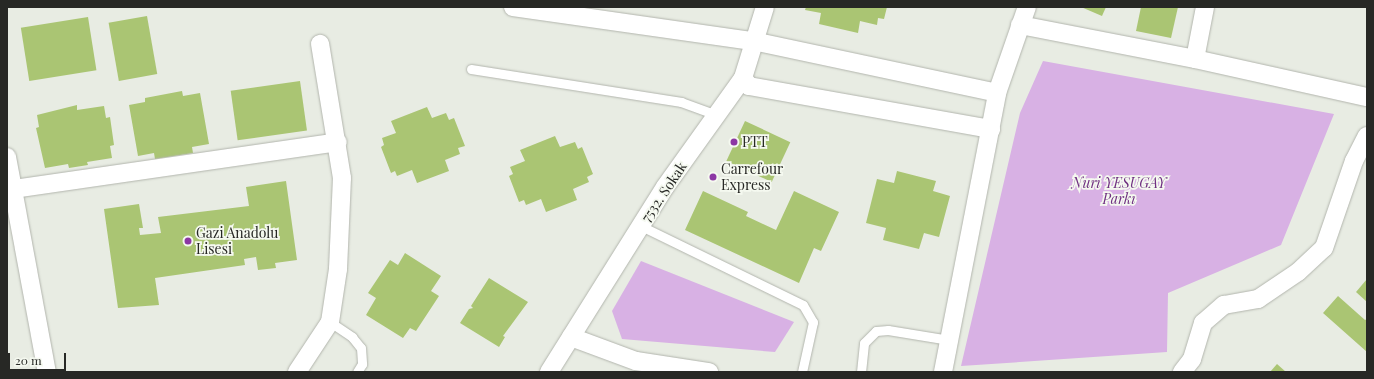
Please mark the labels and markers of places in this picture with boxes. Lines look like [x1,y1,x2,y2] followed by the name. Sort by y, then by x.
[742,134,768,150] place label: PTT
[729,137,739,147] marker: PTT
[721,161,783,194] place label: Carrefour Express
[708,172,718,182] marker: Carrefour Express
[196,225,279,258] place label: Gazi Anadolu Lisesi
[183,236,193,246] marker: Gazi Anadolu Lisesi

